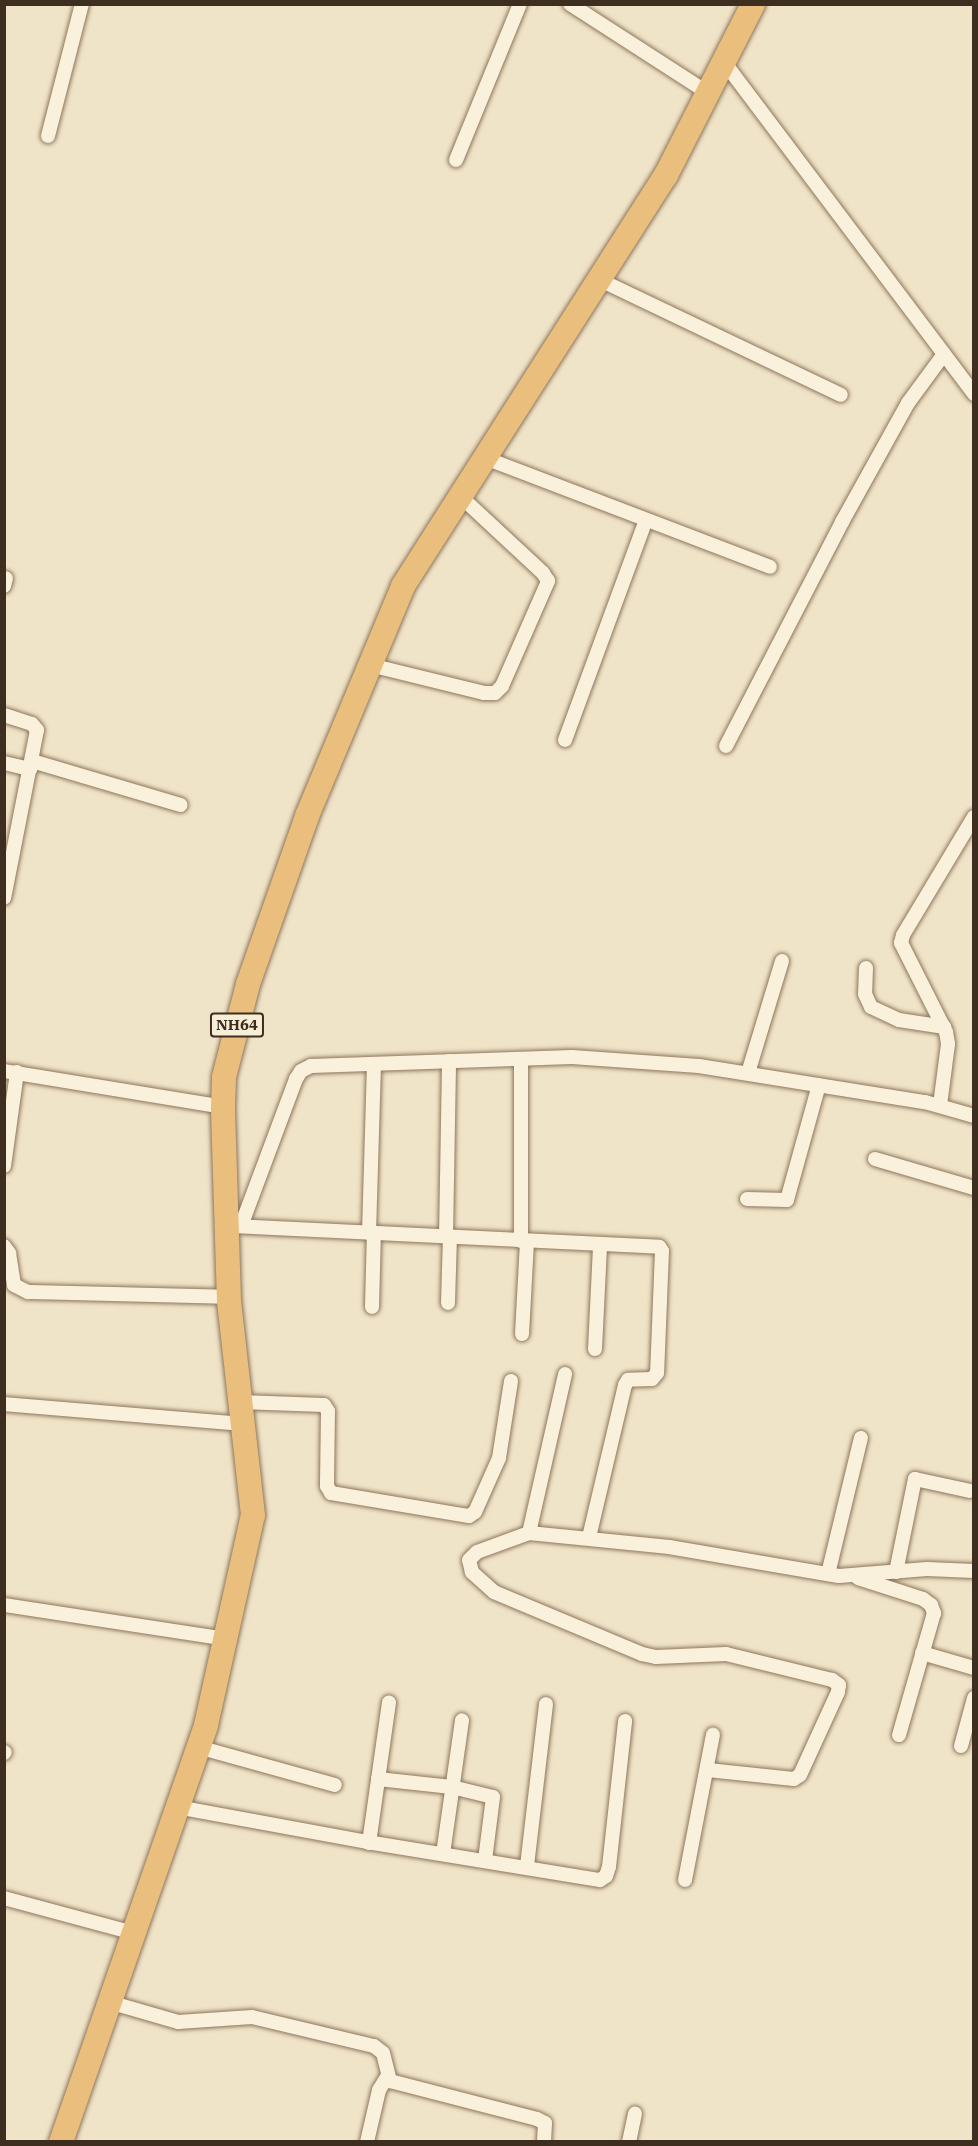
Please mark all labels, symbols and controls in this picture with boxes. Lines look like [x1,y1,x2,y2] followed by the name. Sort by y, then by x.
[208,1013,266,1037] road number: NH64

